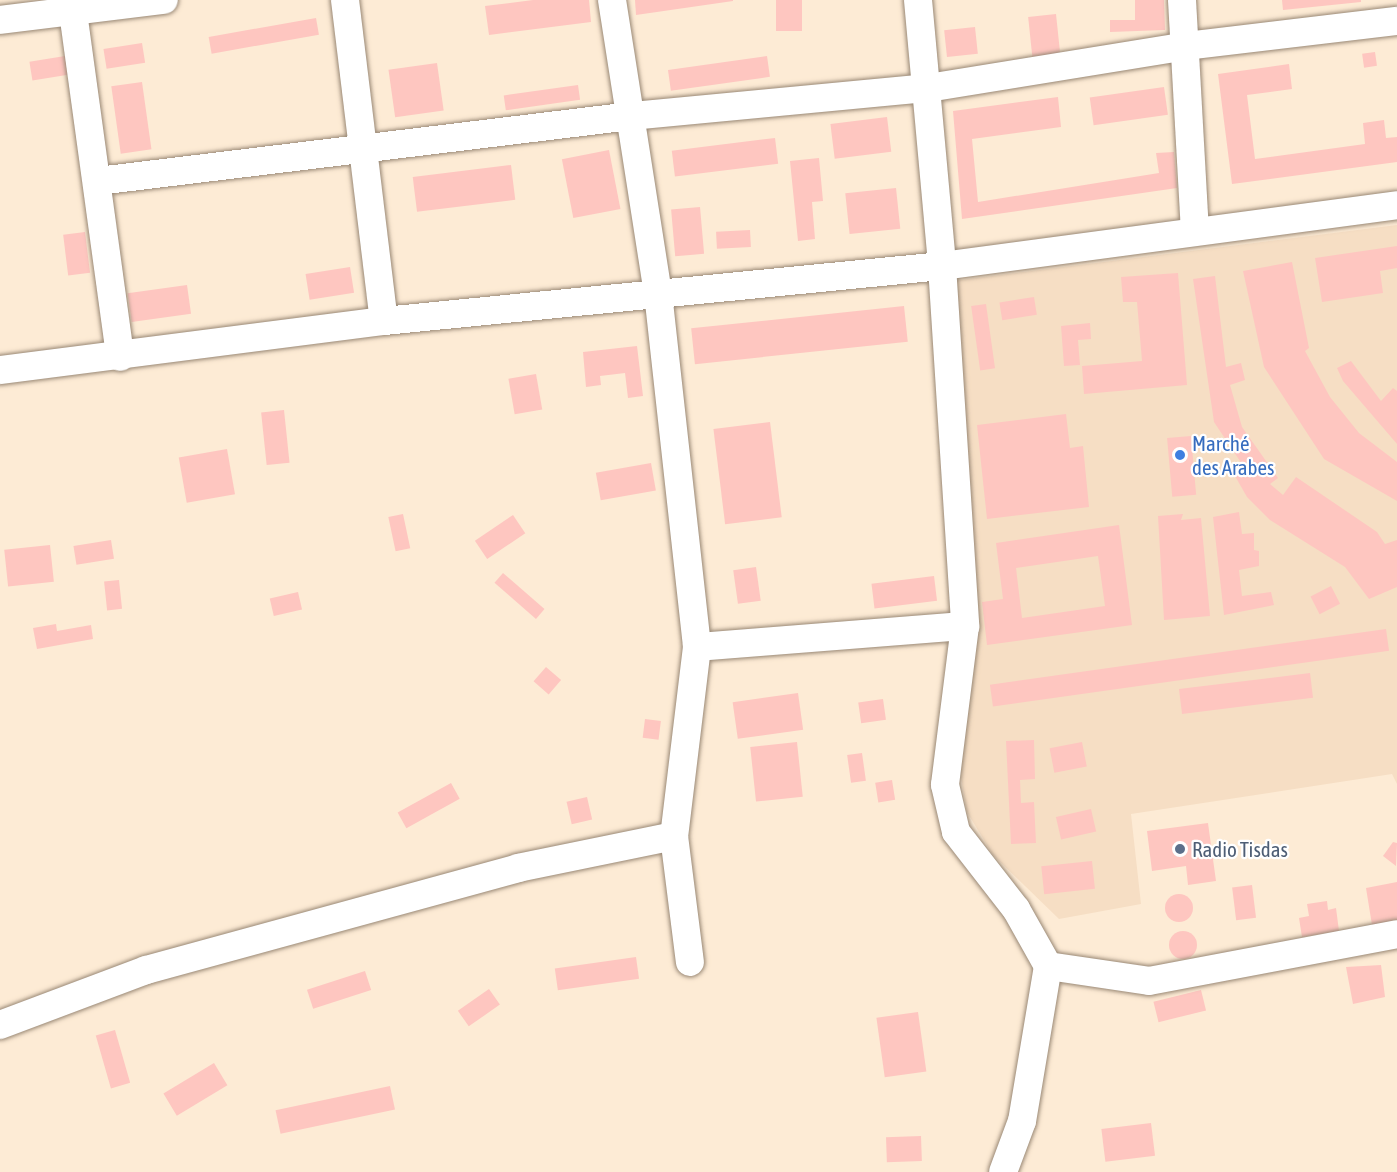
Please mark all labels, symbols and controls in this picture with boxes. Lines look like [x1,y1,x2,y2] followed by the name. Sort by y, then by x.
[1192,430,1275,480] place label: Marché des Arabes
[1173,448,1187,462] marker: Marché des Arabes
[1192,836,1288,862] place label: Radio Tisdas
[1173,842,1187,856] marker: Radio Tisdas

